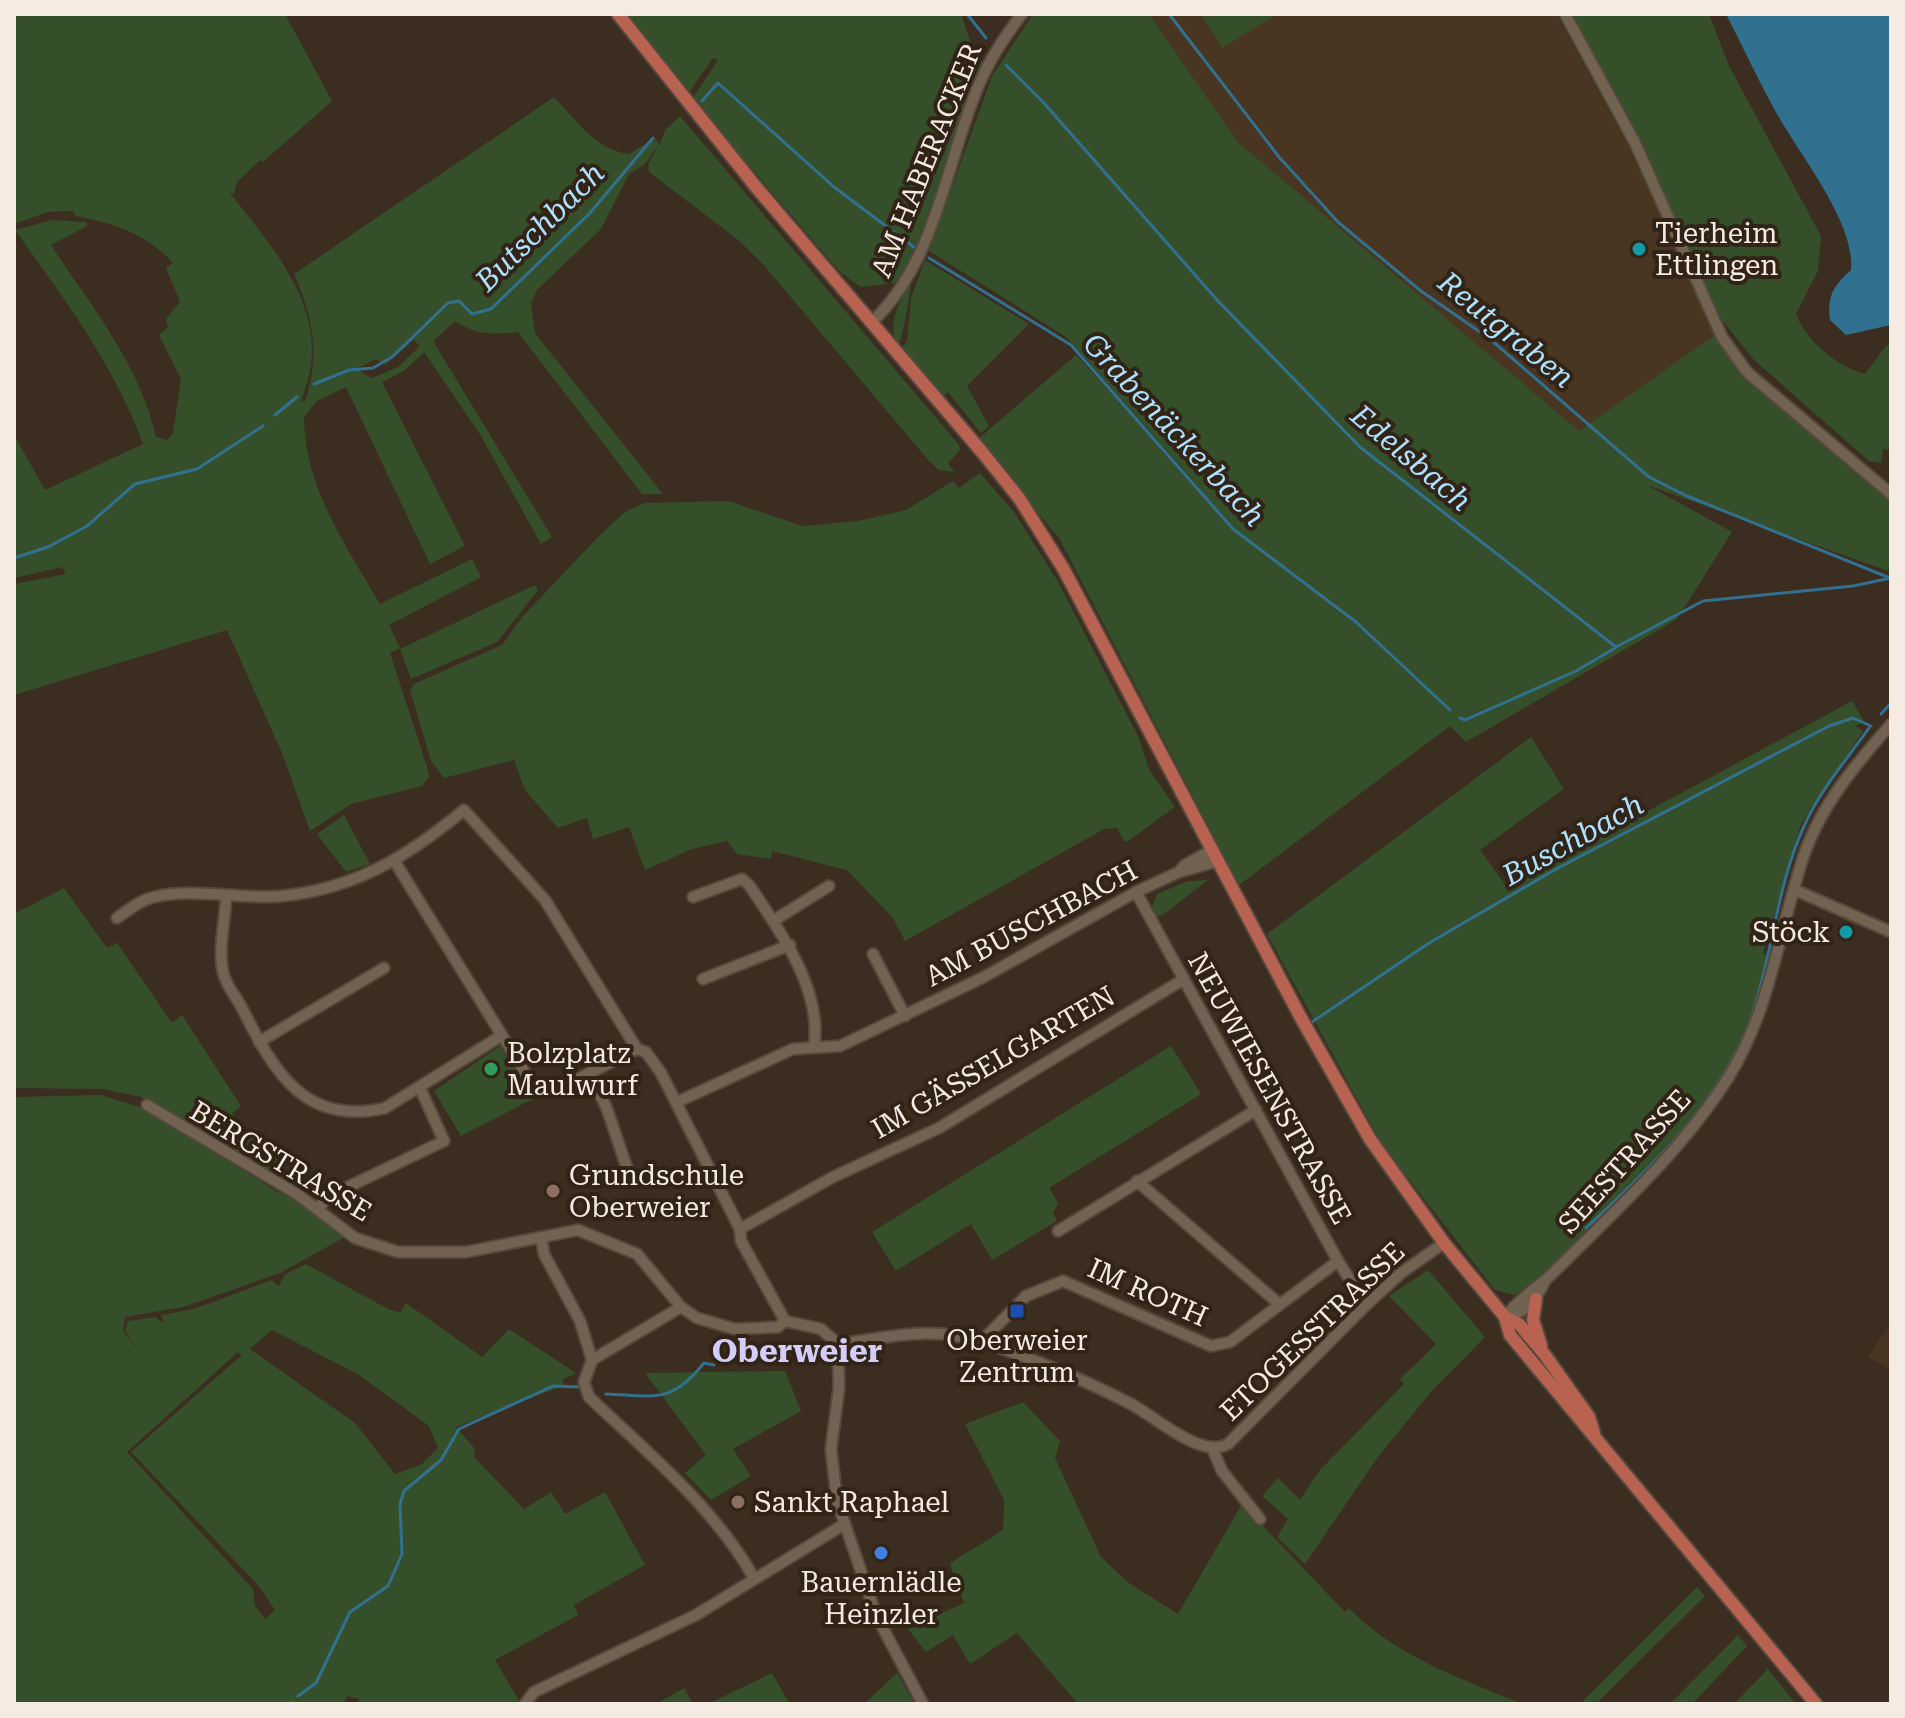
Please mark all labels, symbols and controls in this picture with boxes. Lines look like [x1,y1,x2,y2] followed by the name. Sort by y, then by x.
[864,38,989,282] street label: AM HABERACKER
[468,155,611,299] water label: Butschbach
[1655,217,1778,282] place label: Tierheim Ettlingen
[1630,240,1648,258] marker: Tierheim Ettlingen
[1431,264,1581,395] water label: Reutgraben
[1076,326,1272,533] water label: Grabenäckerbach
[1343,397,1478,518] water label: Edelsbach
[1495,786,1649,893] water label: Buschbach
[920,854,1143,993] street label: AM BUSCHBACH
[1752,916,1830,949] place label: Stöck
[1837,923,1855,941] marker: Stöck
[1181,947,1358,1230] street label: NEUWIESENSTRASSE
[866,979,1121,1146] street label: IM GÄSSELGARTEN
[507,1037,639,1102] place label: Bolzplatz Maulwurf
[482,1060,500,1078] marker: Bolzplatz Maulwurf
[1551,1083,1697,1240] street label: SEESTRASSE
[184,1094,377,1229] street label: BERGSTRASSE
[569,1159,744,1224] place label: Grundschule Oberweier
[544,1182,562,1200] marker: Grundschule Oberweier
[1214,1235,1411,1428] street label: ETOGESSTRASSE
[1083,1251,1213,1333] street label: IM ROTH
[1008,1302,1026,1320] marker: Oberweier Zentrum
[946,1324,1088,1389] place label: Oberweier Zentrum
[712,1332,882,1370] district label: Oberweier
[754,1486,949,1519] place label: Sankt Raphael
[729,1493,747,1511] marker: Sankt Raphael
[872,1544,890,1562] marker: Bauernlädle Heinzler
[800,1566,962,1631] place label: Bauernlädle Heinzler

